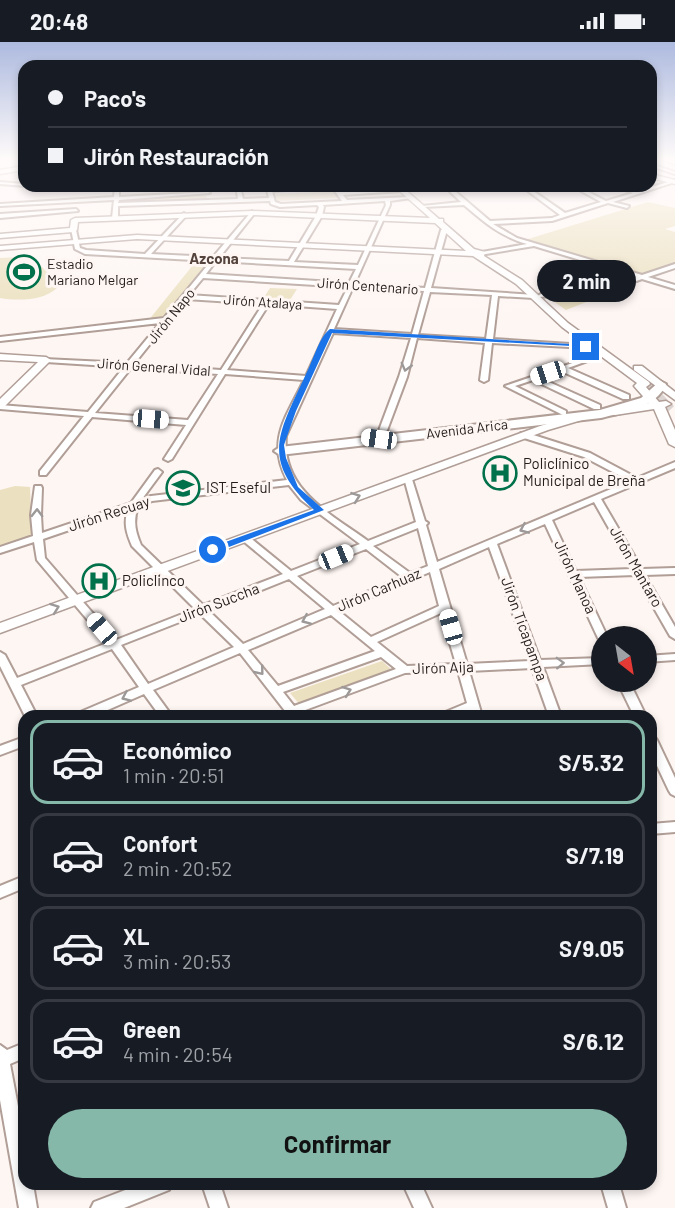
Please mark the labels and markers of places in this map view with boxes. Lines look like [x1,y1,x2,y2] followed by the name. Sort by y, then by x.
[6,254,42,290] sports icon: Estadio Mariano Melgar
[47,255,138,288] place label: Estadio Mariano Melgar
[523,454,645,489] place label: Policlínico Municipal de Breña
[482,455,518,491] hospital icon: Policlínico Municipal de Breña
[165,470,201,506] school or university icon: IST Eseful
[206,478,271,496] place label: IST Eseful
[81,563,117,599] hospital icon: Policlinco
[122,571,185,589] place label: Policlinco

